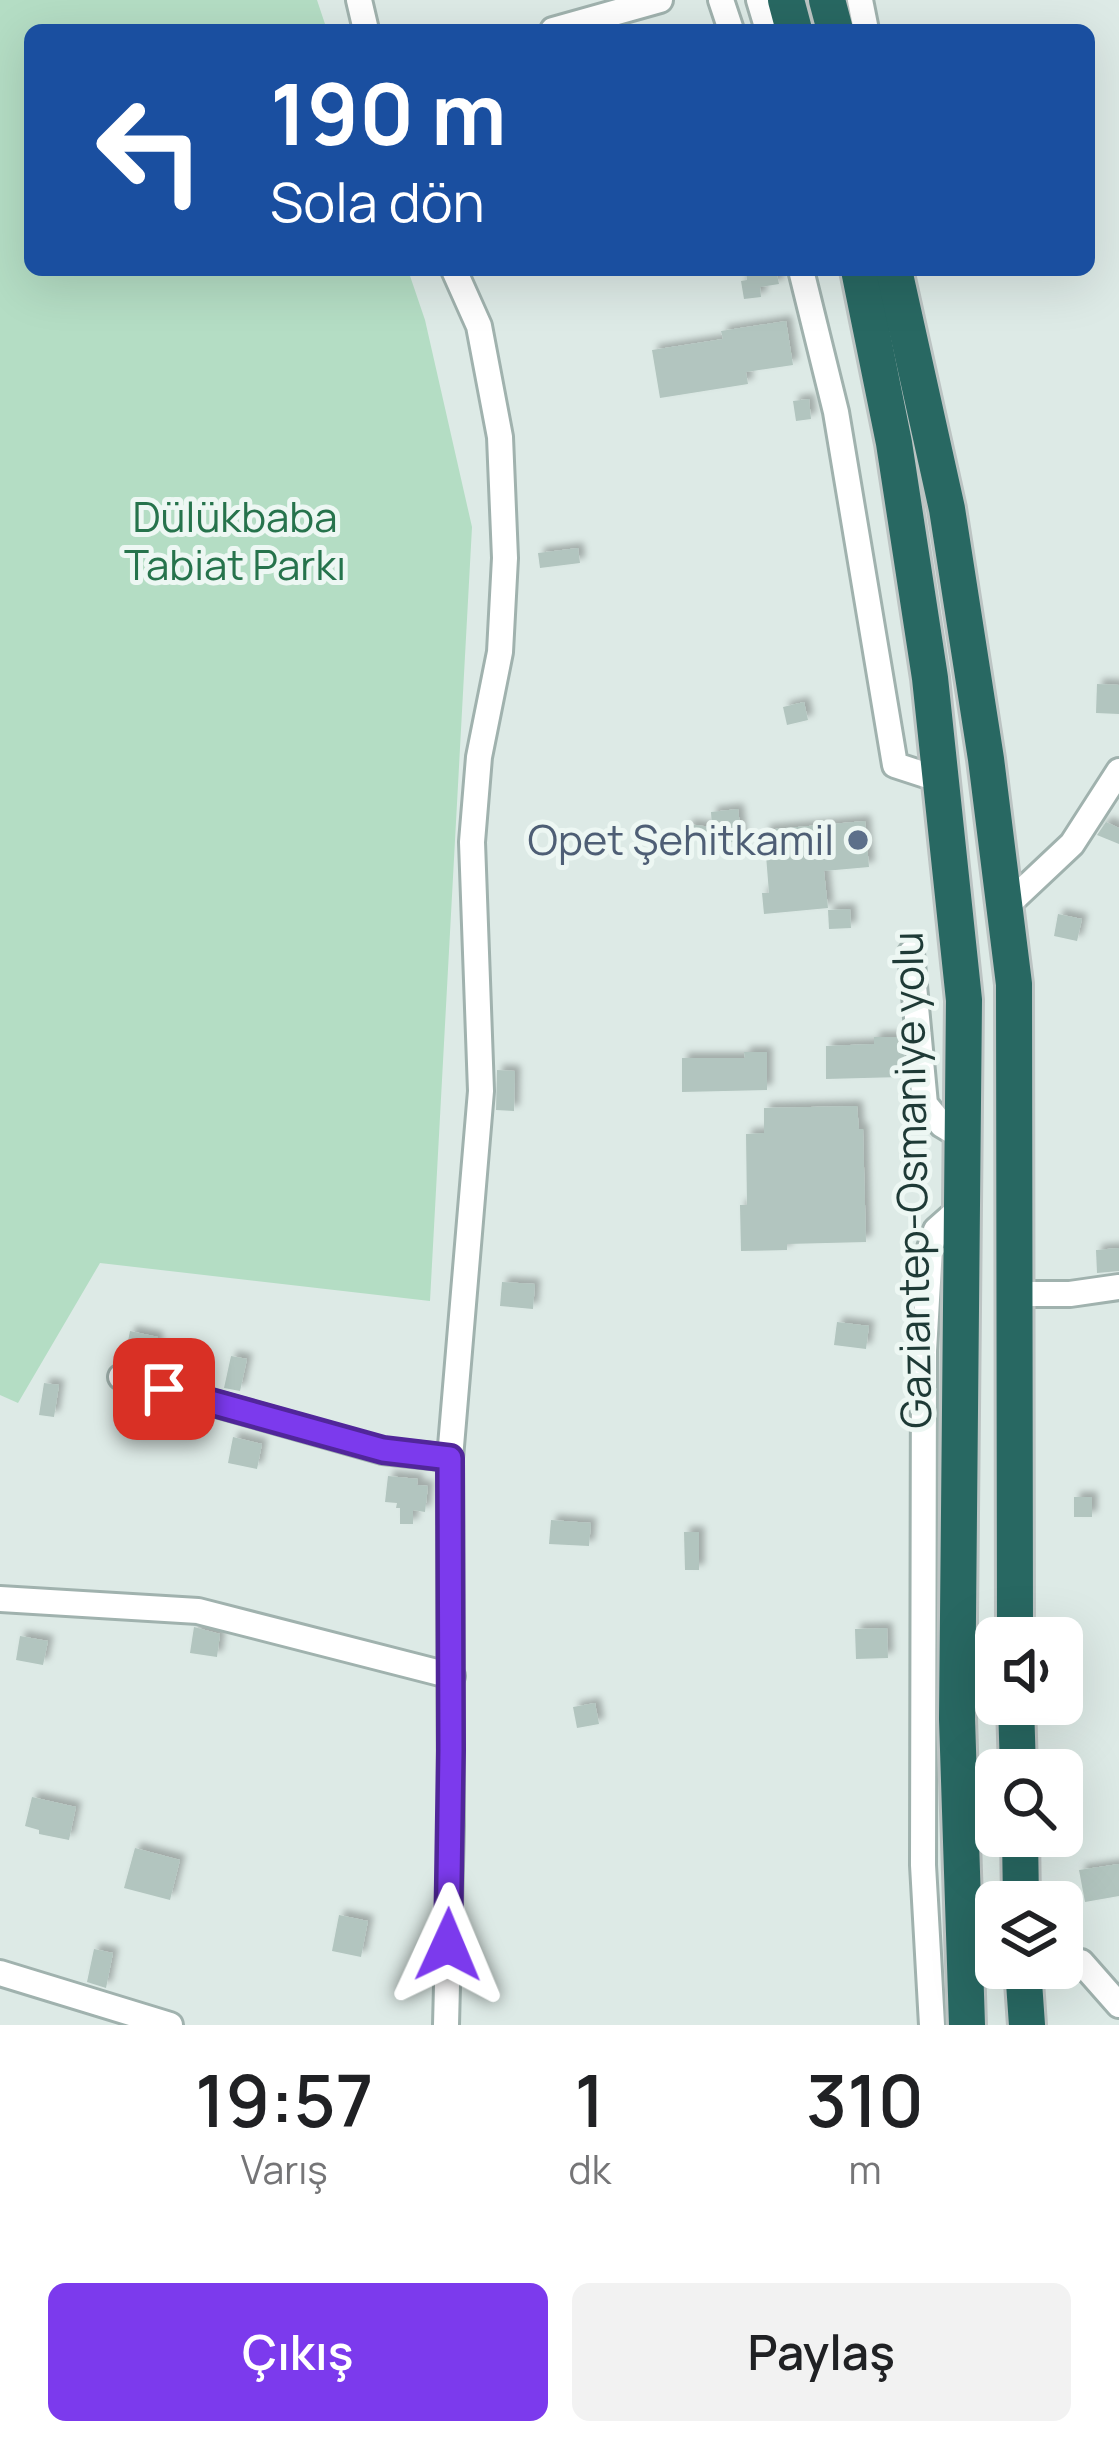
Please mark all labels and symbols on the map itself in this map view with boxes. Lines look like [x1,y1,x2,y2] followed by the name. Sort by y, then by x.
[124,487,346,593] park label: Dülükbaba Tabiat Parkı
[528,810,834,868] place label: Opet Şehitkamil
[845,827,871,853] marker: Opet Şehitkamil
[878,931,944,1429] street label: Gaziantep-Osmaniye yolu
[113,1338,215,1440] pin
[385,1882,511,2008] position arrow

